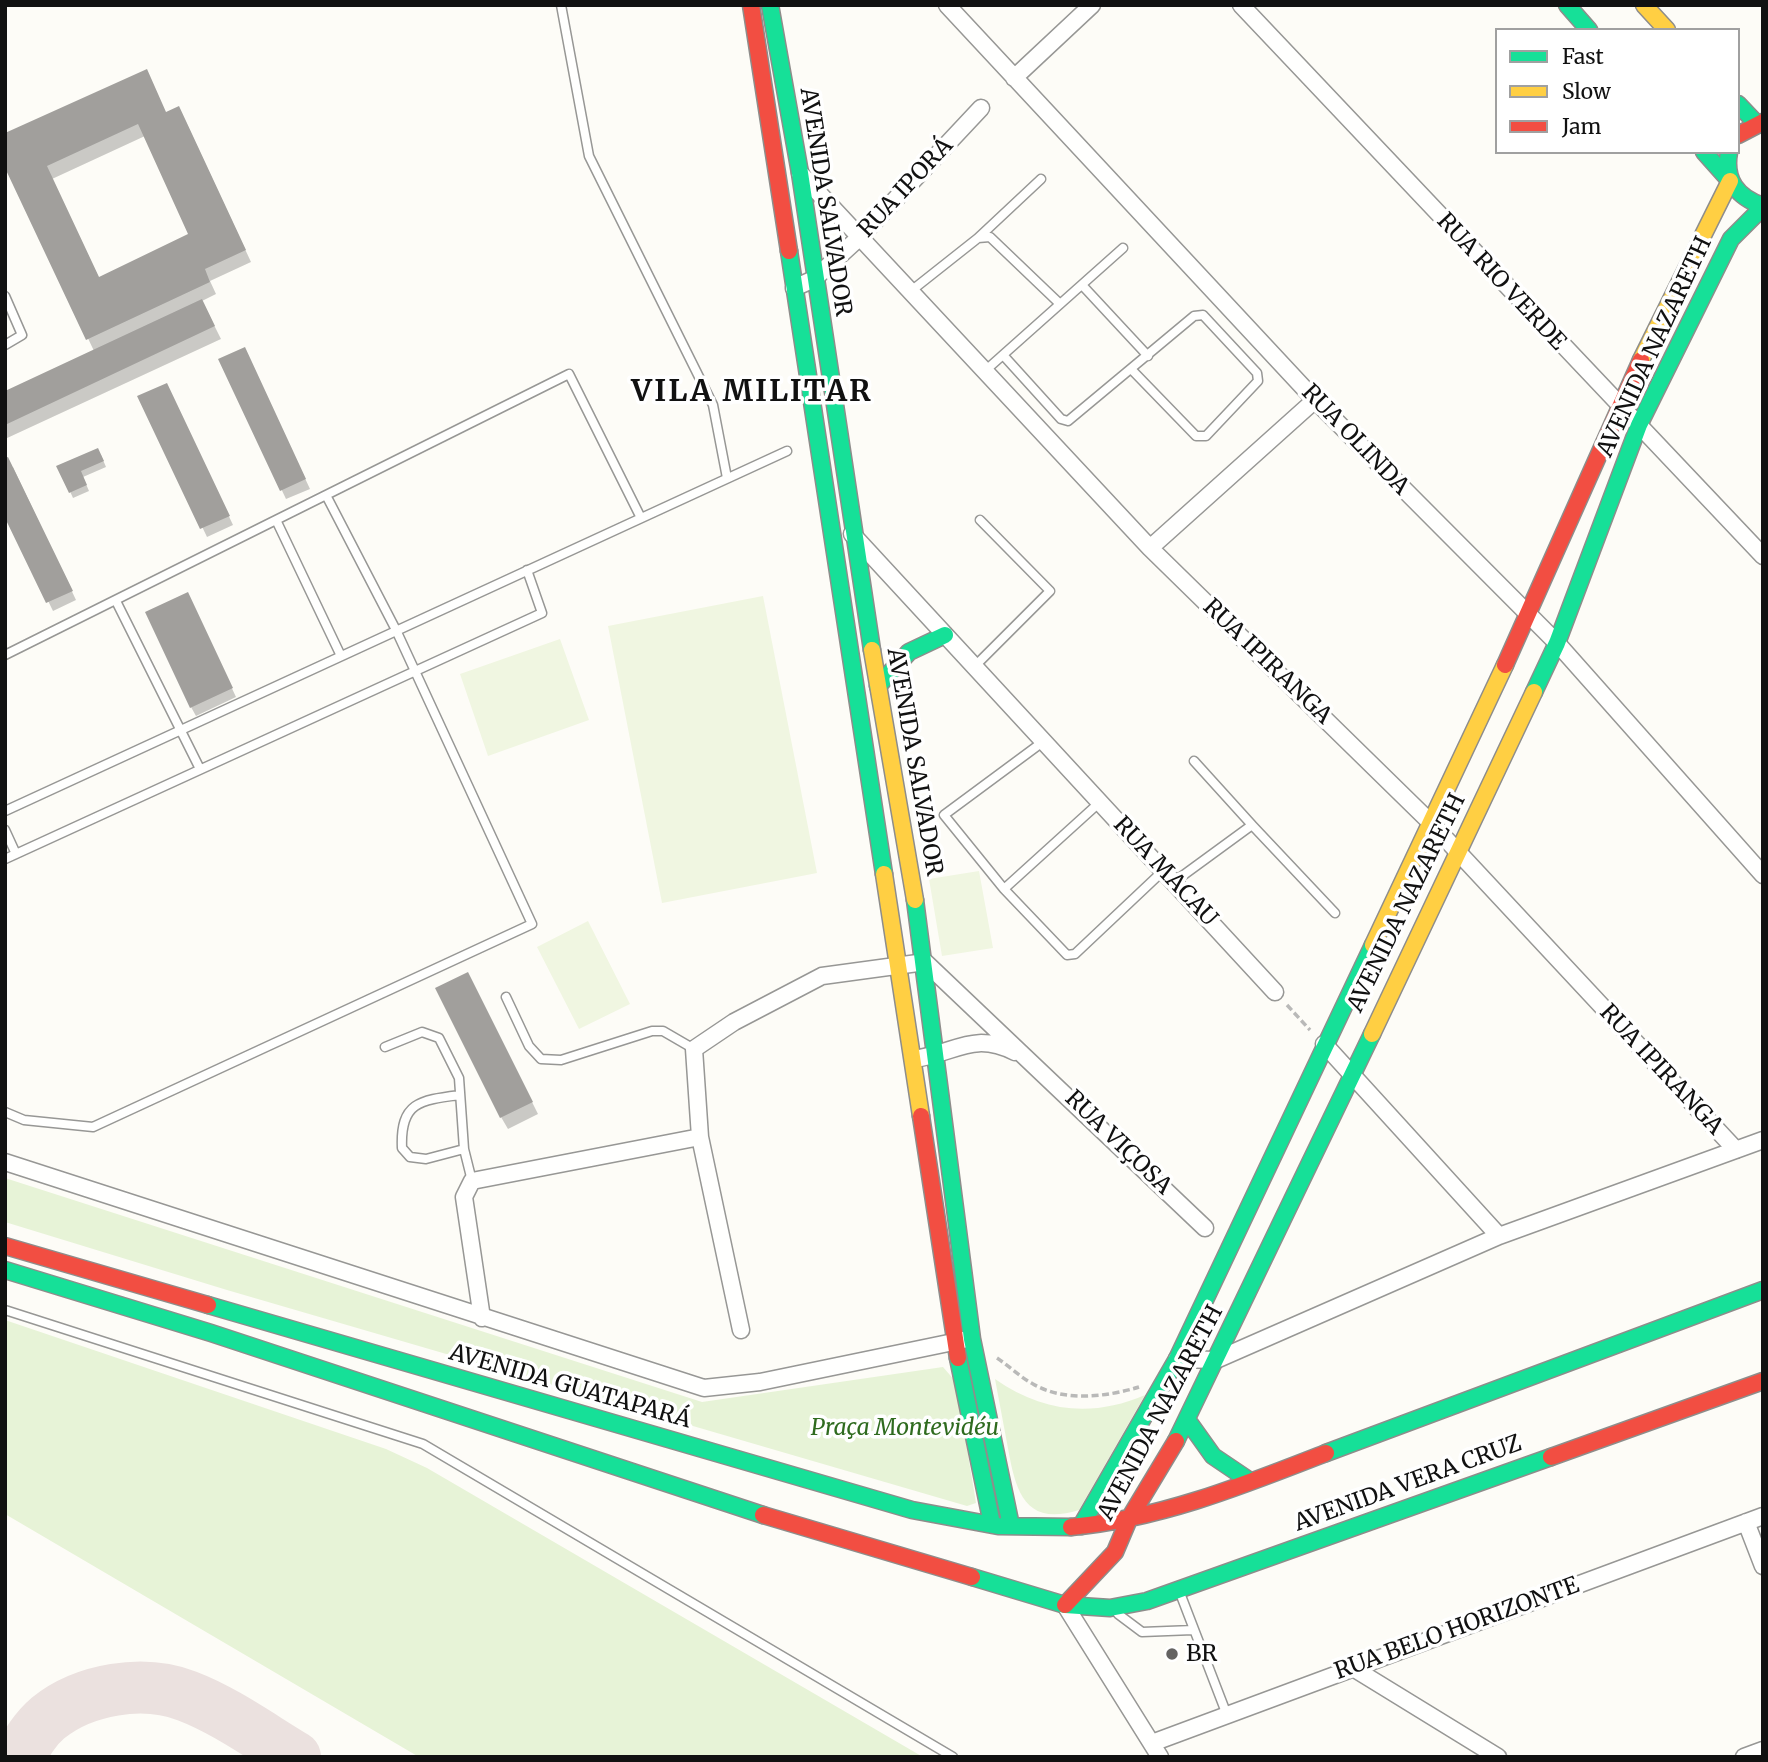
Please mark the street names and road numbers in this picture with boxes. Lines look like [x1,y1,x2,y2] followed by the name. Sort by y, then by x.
[793,86,857,318] street label: AVENIDA SALVADOR
[853,133,959,243] street label: RUA IPORÁ
[1431,208,1571,356] street label: RUA RIO VERDE
[1592,233,1718,461] street label: AVENIDA NAZARETH
[1296,379,1414,501] street label: RUA OLINDA
[1197,594,1337,730] street label: RUA IPIRANGA
[880,646,948,878] street label: AVENIDA SALVADOR
[1342,789,1472,1017] street label: AVENIDA NAZARETH
[1107,811,1223,933] street label: RUA MACAU
[1594,999,1728,1141] street label: RUA IPIRANGA
[1059,1085,1177,1201] street label: RUA VIÇOSA
[1093,1301,1229,1525] street label: AVENIDA NAZARETH
[446,1339,694,1435] street label: AVENIDA GUATAPARÁ
[1291,1430,1525,1538] street label: AVENIDA VERA CRUZ
[1331,1572,1583,1686] street label: RUA BELO HORIZONTE

